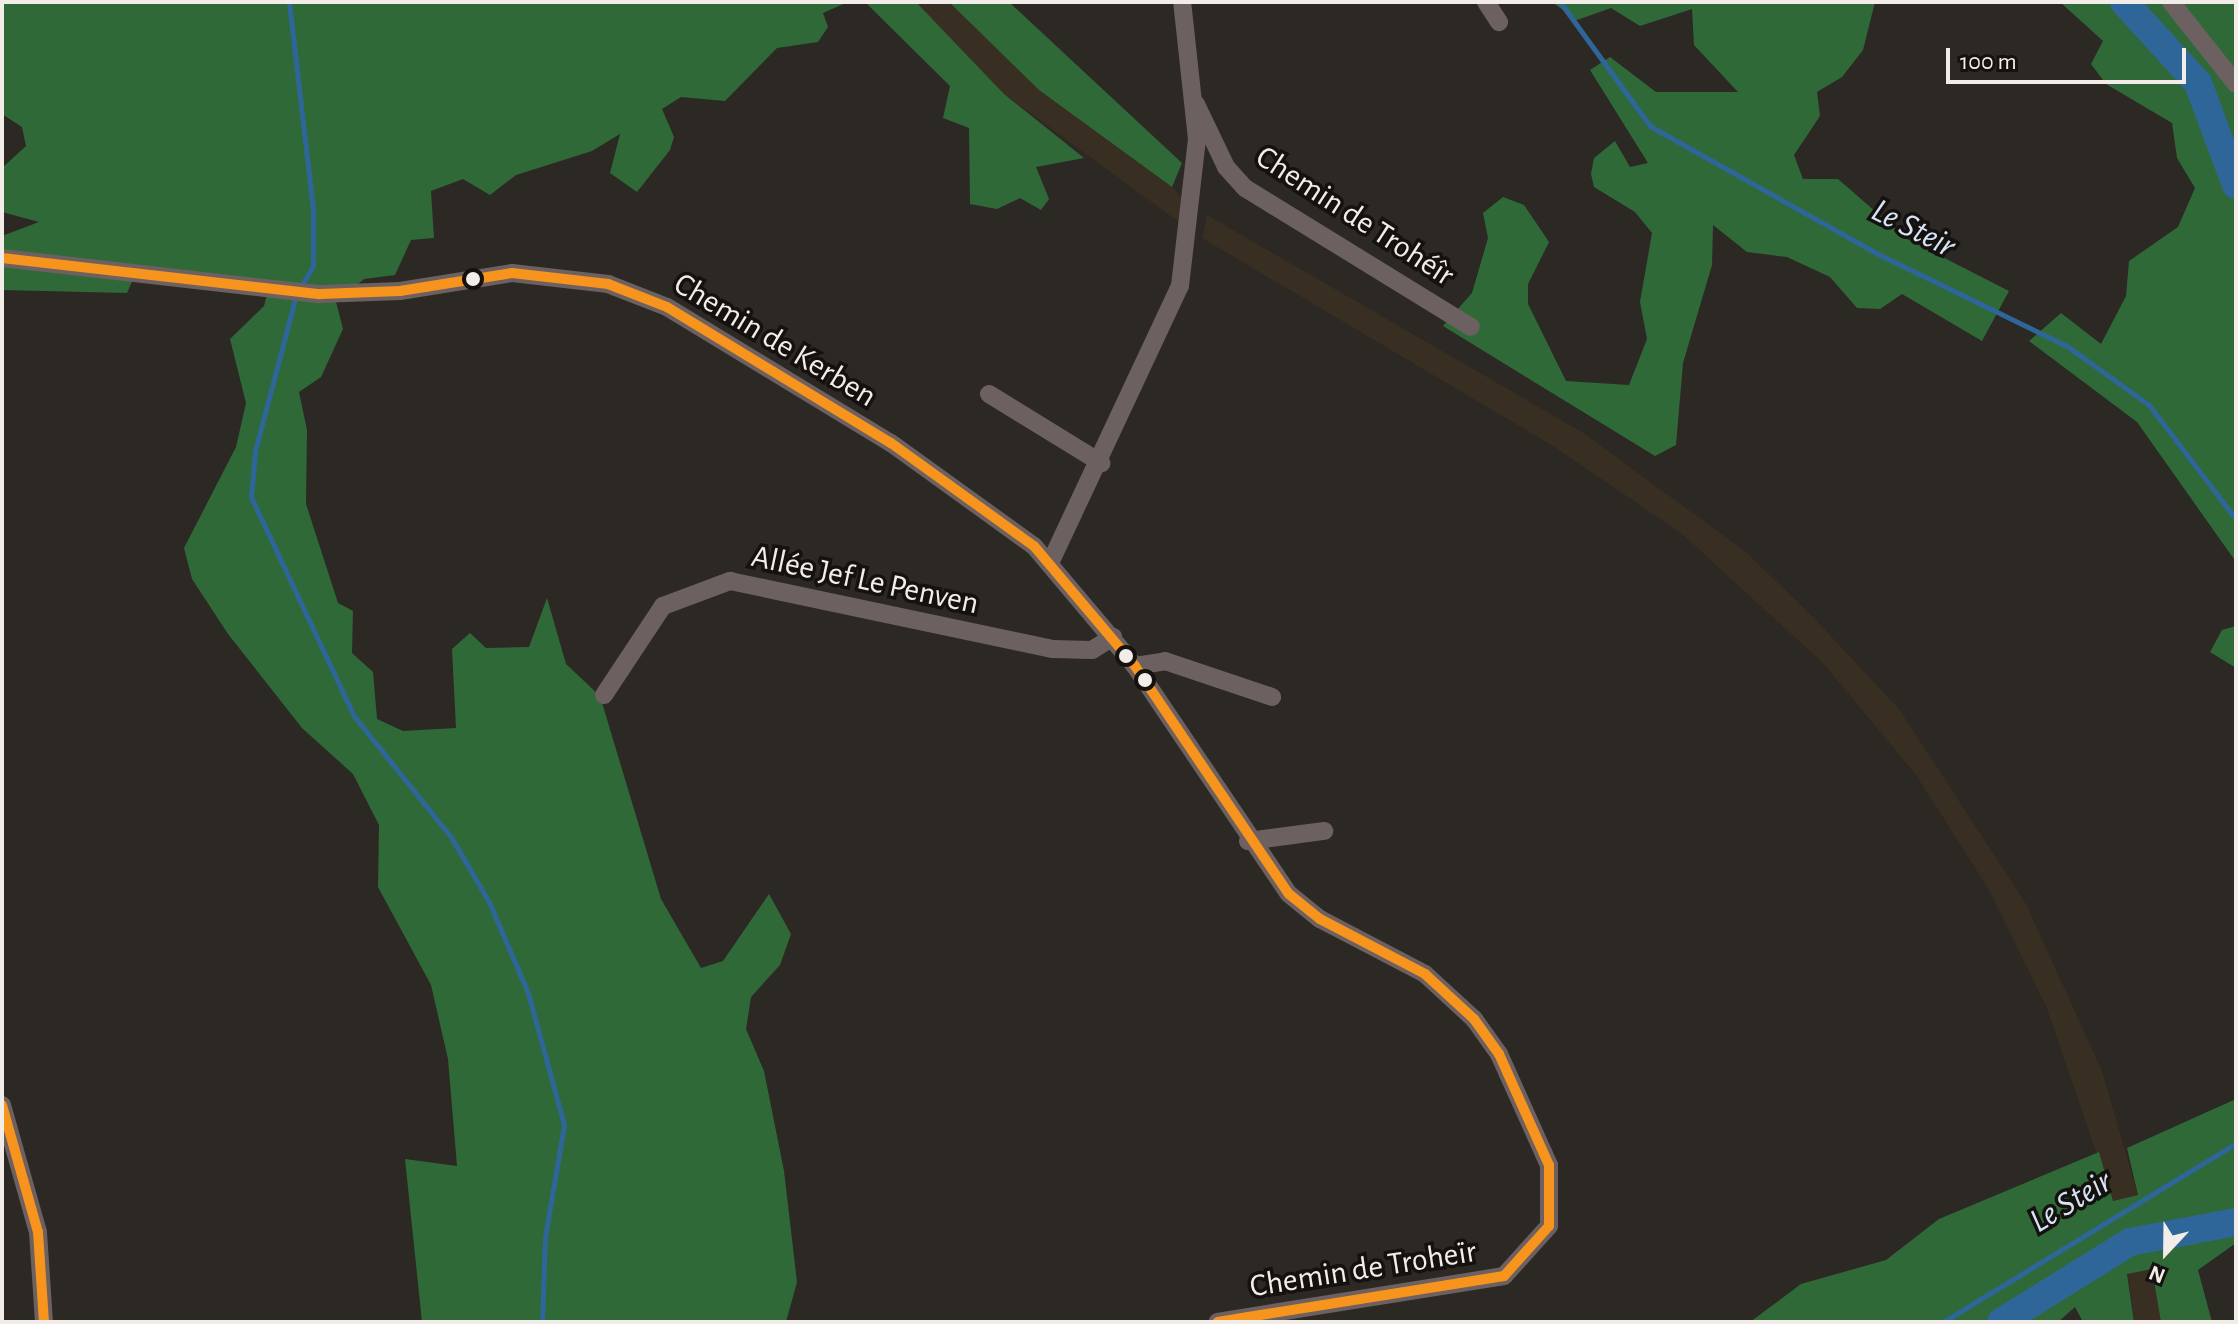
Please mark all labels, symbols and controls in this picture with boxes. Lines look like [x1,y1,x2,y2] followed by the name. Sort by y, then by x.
[1950,32,2190,82] scale bar
[1960,50,2017,74] text: 100 m
[1249,138,1461,294] street label: Chemin de Trohéîr
[1864,191,1962,267] water label: Le Steir
[667,264,883,416] street label: Chemin de Kerben
[465,271,481,287] unlabelled marker
[748,537,982,623] street label: Allée Jef Le Penven
[1118,648,1134,664] unlabelled marker
[1137,672,1153,688] unlabelled marker
[2023,1162,2119,1242] water label: Le Steir
[2126,1212,2206,1292] north arrow
[1247,1232,1479,1306] street label: Chemin de Troheïr
[2146,1261,2168,1287] text: N

